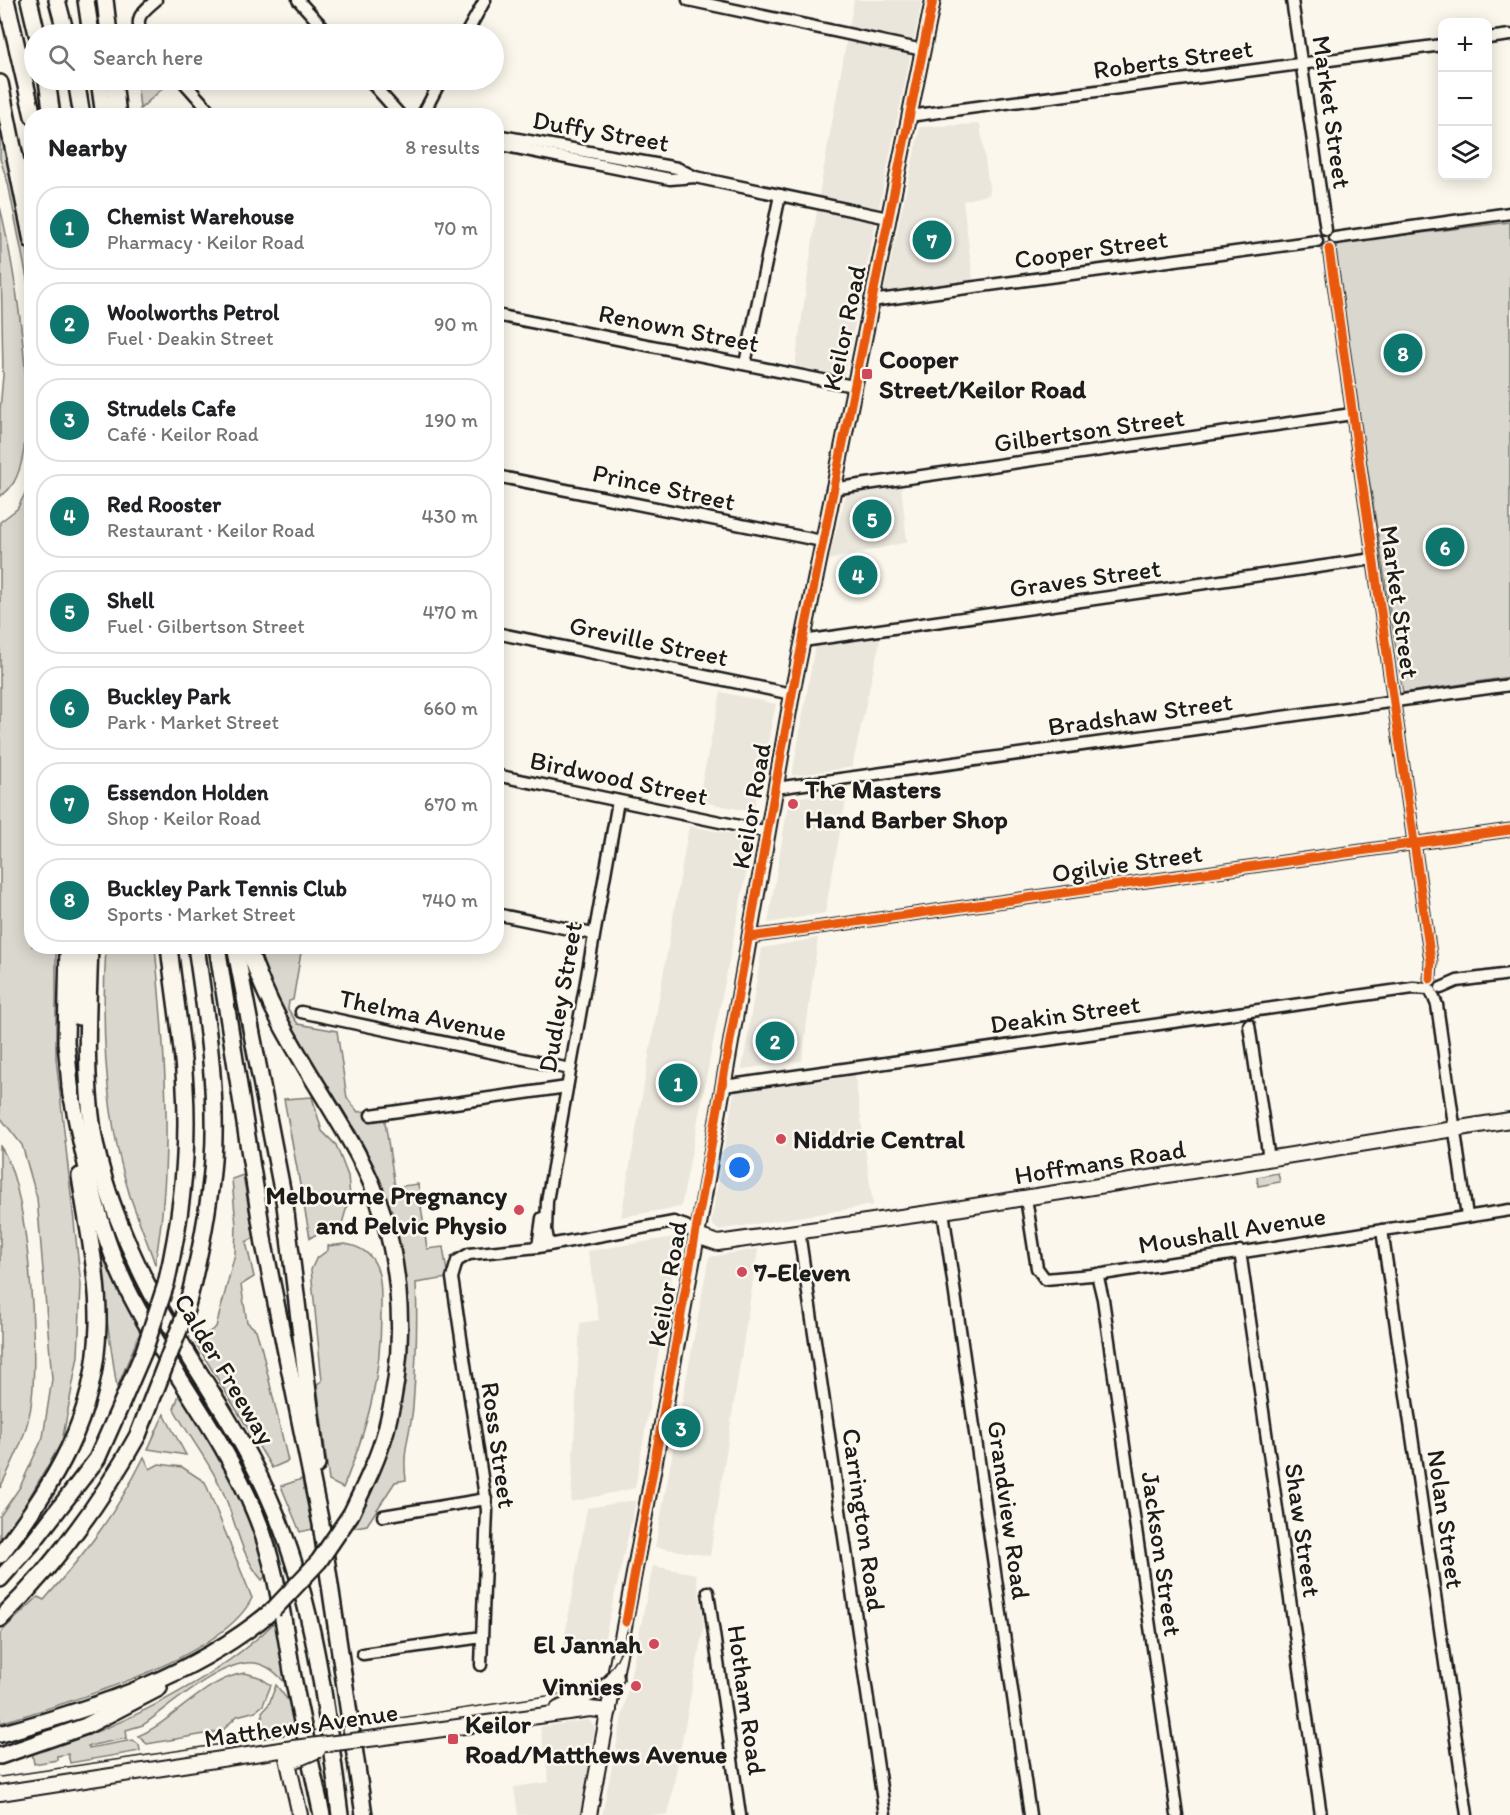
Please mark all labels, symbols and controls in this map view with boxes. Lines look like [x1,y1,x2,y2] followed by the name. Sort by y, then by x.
[1438,18,1492,180] map controls
[1438,18,1492,72] button: +
[24,24,504,90] search box
[1091,32,1255,86] street label: Roberts Street
[1305,33,1359,191] street label: Market Street
[45,41,78,74] icon: search
[93,44,203,71] text: Search here
[1438,72,1492,126] button: −
[530,103,672,159] street label: Duffy Street
[1438,126,1492,180] button: layers
[48,131,127,163] text: Nearby
[405,135,480,159] text: 8 results
[107,203,294,230] text: Chemist Warehouse
[65,216,74,240] text: 1
[434,216,478,240] text: 70 m
[912,218,952,262] pin: 7
[1012,222,1170,276] street label: Cooper Street
[107,230,304,254] text: Pharmacy · Keilor Road
[815,262,873,394] street label: Keilor Road
[596,297,762,359] street label: Renown Street
[107,299,279,326] text: Woolworths Petrol
[64,312,75,336] text: 2
[434,312,478,336] text: 90 m
[107,326,274,350] text: Fuel · Deakin Street
[1384,330,1422,376] pin: 8
[879,343,1087,405] place label: Cooper Street/Keilor Road
[860,367,874,381] marker: Cooper Street/Keilor Road
[107,395,236,422] text: Strudels Cafe
[992,401,1187,459] street label: Gilbertson Street
[64,408,75,432] text: 3
[425,408,478,432] text: 190 m
[107,422,259,446] text: Café · Keilor Road
[590,456,738,518] street label: Prince Street
[107,491,221,518] text: Red Rooster
[852,496,892,542] pin: 5
[63,504,76,528] text: 4
[421,504,478,528] text: 430 m
[107,518,315,542] text: Restaurant · Keilor Road
[1373,523,1427,681] street label: Market Street
[1426,524,1464,570] pin: 6
[838,552,878,598] pin: 4
[1007,552,1163,604] street label: Graves Street
[107,587,154,614] text: Shell
[64,600,75,624] text: 5
[422,600,478,624] text: 470 m
[567,609,732,673] street label: Greville Street
[107,614,305,638] text: Fuel · Gilbertson Street
[107,683,231,710] text: Buckley Park
[1046,685,1235,743] street label: Bradshaw Street
[64,696,75,720] text: 6
[423,696,478,720] text: 660 m
[107,710,279,734] text: Park · Market Street
[724,740,778,872] street label: Keilor Road
[527,744,711,813] street label: Birdwood Street
[804,773,1008,835] place label: The Masters Hand Barber Shop
[107,779,269,806] text: Essendon Holden
[65,792,74,816] text: 7
[424,792,478,816] text: 670 m
[786,797,800,811] marker: The Masters Hand Barber Shop
[107,806,261,830] text: Shop · Keilor Road
[1050,837,1205,889] street label: Ogilvie Street
[107,875,347,902] text: Buckley Park Tennis Club
[64,888,75,912] text: 8
[422,888,478,912] text: 740 m
[107,902,296,926] text: Sports · Market Street
[531,919,589,1075] street label: Dudley Street
[336,982,510,1048] street label: Thelma Avenue
[988,988,1142,1040] street label: Deakin Street
[756,1018,794,1064] pin: 2
[658,1060,698,1106] pin: 1
[793,1123,965,1155] place label: Niddrie Central
[774,1132,788,1146] marker: Niddrie Central
[1012,1133,1189,1191] street label: Hoffmans Road
[725,1153,754,1182] your location
[266,1179,508,1241] place label: Melbourne Pregnancy and Pelvic Physio
[1136,1199,1328,1261] street label: Moushall Avenue
[512,1203,526,1217] marker: Melbourne Pregnancy and Pelvic Physio
[640,1218,694,1350] street label: Keilor Road
[753,1256,851,1288] place label: 7-Eleven
[735,1265,749,1279] marker: 7-Eleven
[167,1287,283,1451] street label: Calder Freeway
[474,1380,524,1510] street label: Ross Street
[662,1406,700,1450] pin: 3
[981,1418,1037,1602] street label: Grandview Road
[835,1426,893,1614] street label: Carrington Road
[1420,1447,1472,1591] street label: Nolan Street
[1278,1461,1328,1599] street label: Shaw Street
[1135,1470,1189,1639] street label: Jackson Street
[721,1623,773,1778] street label: Hotham Road
[533,1628,643,1660] place label: El Jannah
[647,1637,661,1651] marker: El Jannah
[543,1670,624,1702] place label: Vinnies
[629,1679,643,1693] marker: Vinnies
[202,1696,400,1754] street label: Matthews Avenue
[465,1708,727,1770] place label: Keilor Road/Matthews Avenue
[446,1732,460,1746] marker: Keilor Road/Matthews Avenue

